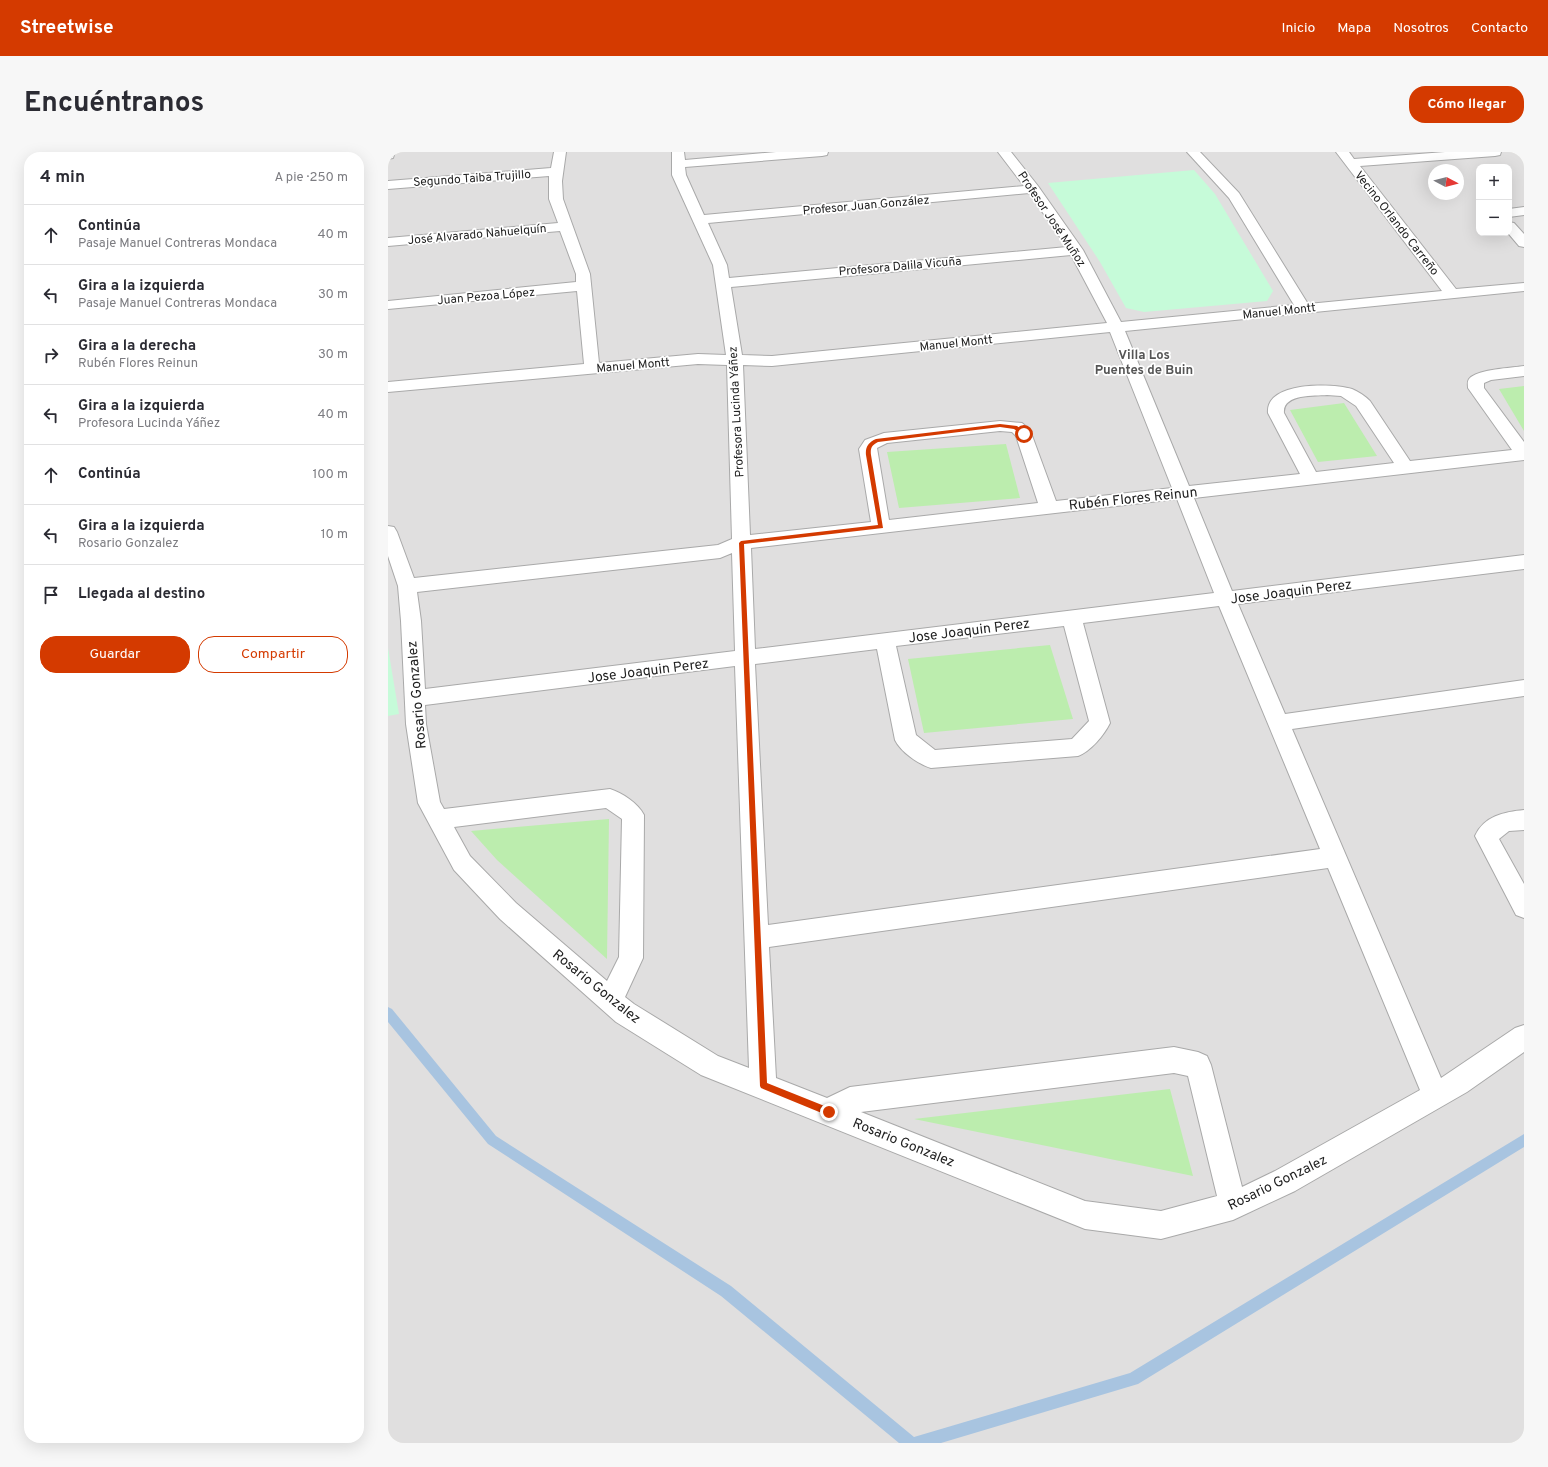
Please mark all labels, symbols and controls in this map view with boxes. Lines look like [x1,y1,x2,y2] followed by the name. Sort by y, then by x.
[20,16,113,40] text: Streetwise
[1282,20,1315,37] text: Inicio
[1337,20,1371,37] text: Mapa
[1393,20,1449,37] text: Nosotros
[1471,20,1528,37] text: Contacto
[24,86,204,122] text: Encuéntranos
[1409,86,1524,123] button: Cómo llegar
[1428,164,1464,200] north arrow
[1476,164,1512,236] map controls
[1476,164,1512,200] button: +
[40,167,85,189] text: 4 min
[413,167,532,191] street label: Segundo Taiba Trujillo
[1350,168,1442,279] street label: Vecino Orlando Carreño
[1013,169,1089,270] street label: Profesor José Muñoz
[274,170,348,186] text: A pie · 250 m
[802,192,930,220] street label: Profesor Juan González
[1476,200,1512,236] button: −
[78,217,140,236] text: Continúa
[407,221,547,249] street label: José Alvarado Nahuelquín
[40,224,62,246] icon: ahead
[318,227,348,243] text: 40 m
[78,236,277,252] text: Pasaje Manuel Contreras Mondaca
[838,254,962,280] street label: Profesora Dalila Vicuña
[78,277,205,296] text: Gira a la izquierda
[40,284,62,306] icon: left
[437,285,536,309] street label: Juan Pezoa López
[318,287,348,303] text: 30 m
[78,296,277,312] text: Pasaje Manuel Contreras Mondaca
[1242,300,1316,324] street label: Manuel Montt
[919,332,993,356] street label: Manuel Montt
[78,337,196,356] text: Gira a la derecha
[40,344,62,366] icon: right
[726,346,748,478] street label: Profesora Lucinda Yáñez
[318,347,348,363] text: 30 m
[1095,348,1193,379] district label: Villa Los Puentes de Buin
[596,355,670,377] street label: Manuel Montt
[78,356,198,372] text: Rubén Flores Reinun
[78,397,205,416] text: Gira a la izquierda
[40,404,62,426] icon: left
[318,407,348,423] text: 40 m
[78,416,220,432] text: Profesora Lucinda Yáñez
[1015,425,1033,443] route start
[40,464,62,486] icon: ahead
[78,465,140,484] text: Continúa
[312,467,348,483] text: 100 m
[1068,484,1198,515] street label: Rubén Flores Reinun
[78,517,205,536] text: Gira a la izquierda
[40,524,62,546] icon: left
[321,527,348,543] text: 10 m
[78,536,179,552] text: Rosario Gonzalez
[1229,577,1353,608] street label: Jose Joaquin Perez
[40,584,62,606] icon: arrive
[78,585,205,604] text: Llegada al destino
[907,616,1031,647] street label: Jose Joaquin Perez
[40,636,190,673] button: Guardar
[198,636,348,673] button: Compartir
[404,640,431,750] street label: Rosario Gonzalez
[586,656,710,687] street label: Jose Joaquin Perez
[549,946,644,1028] street label: Rosario Gonzalez
[820,1103,838,1121] route end
[850,1115,957,1172] street label: Rosario Gonzalez
[1225,1152,1330,1215] street label: Rosario Gonzalez

